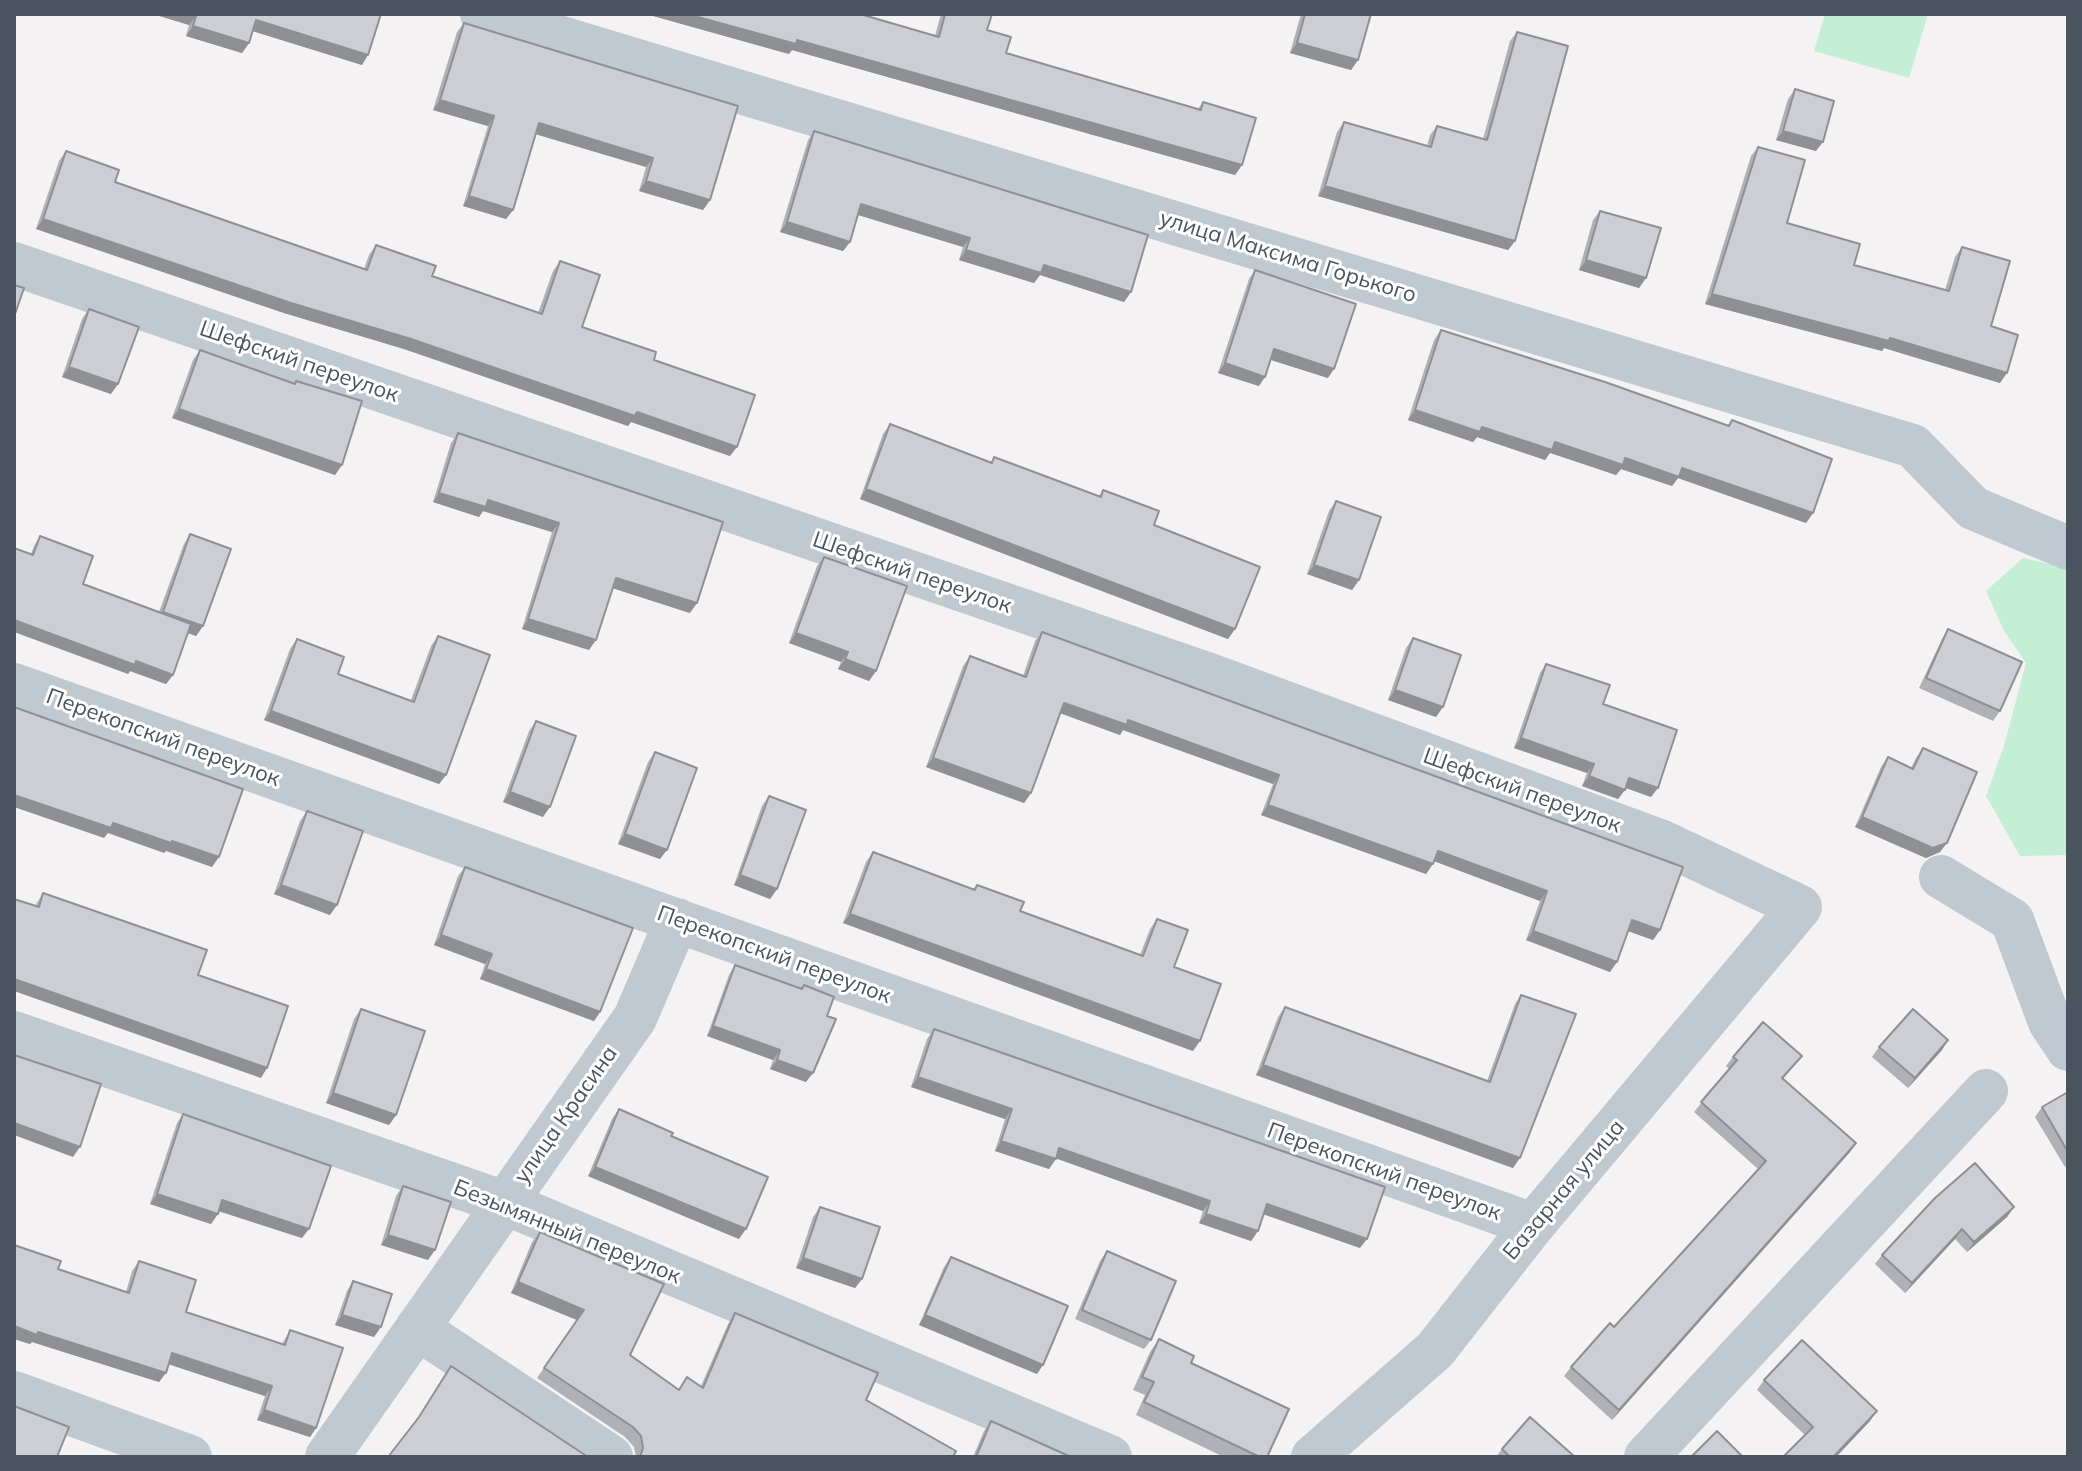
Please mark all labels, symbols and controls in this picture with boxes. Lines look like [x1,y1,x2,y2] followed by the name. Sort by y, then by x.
[1156,205,1420,309] street label: улица Максима Горького
[196,316,402,408] street label: Шефский переулок
[809,527,1015,619] street label: Шефский переулок
[43,683,283,793] street label: Перекопский переулок
[1420,743,1624,839] street label: Шефский переулок
[654,900,894,1010] street label: Перекопский переулок
[509,1041,623,1189] street label: улица Красина
[1498,1115,1630,1265] street label: Базарная улица
[1264,1117,1504,1227] street label: Перекопский переулок
[450,1174,684,1290] street label: Безымянный переулок

